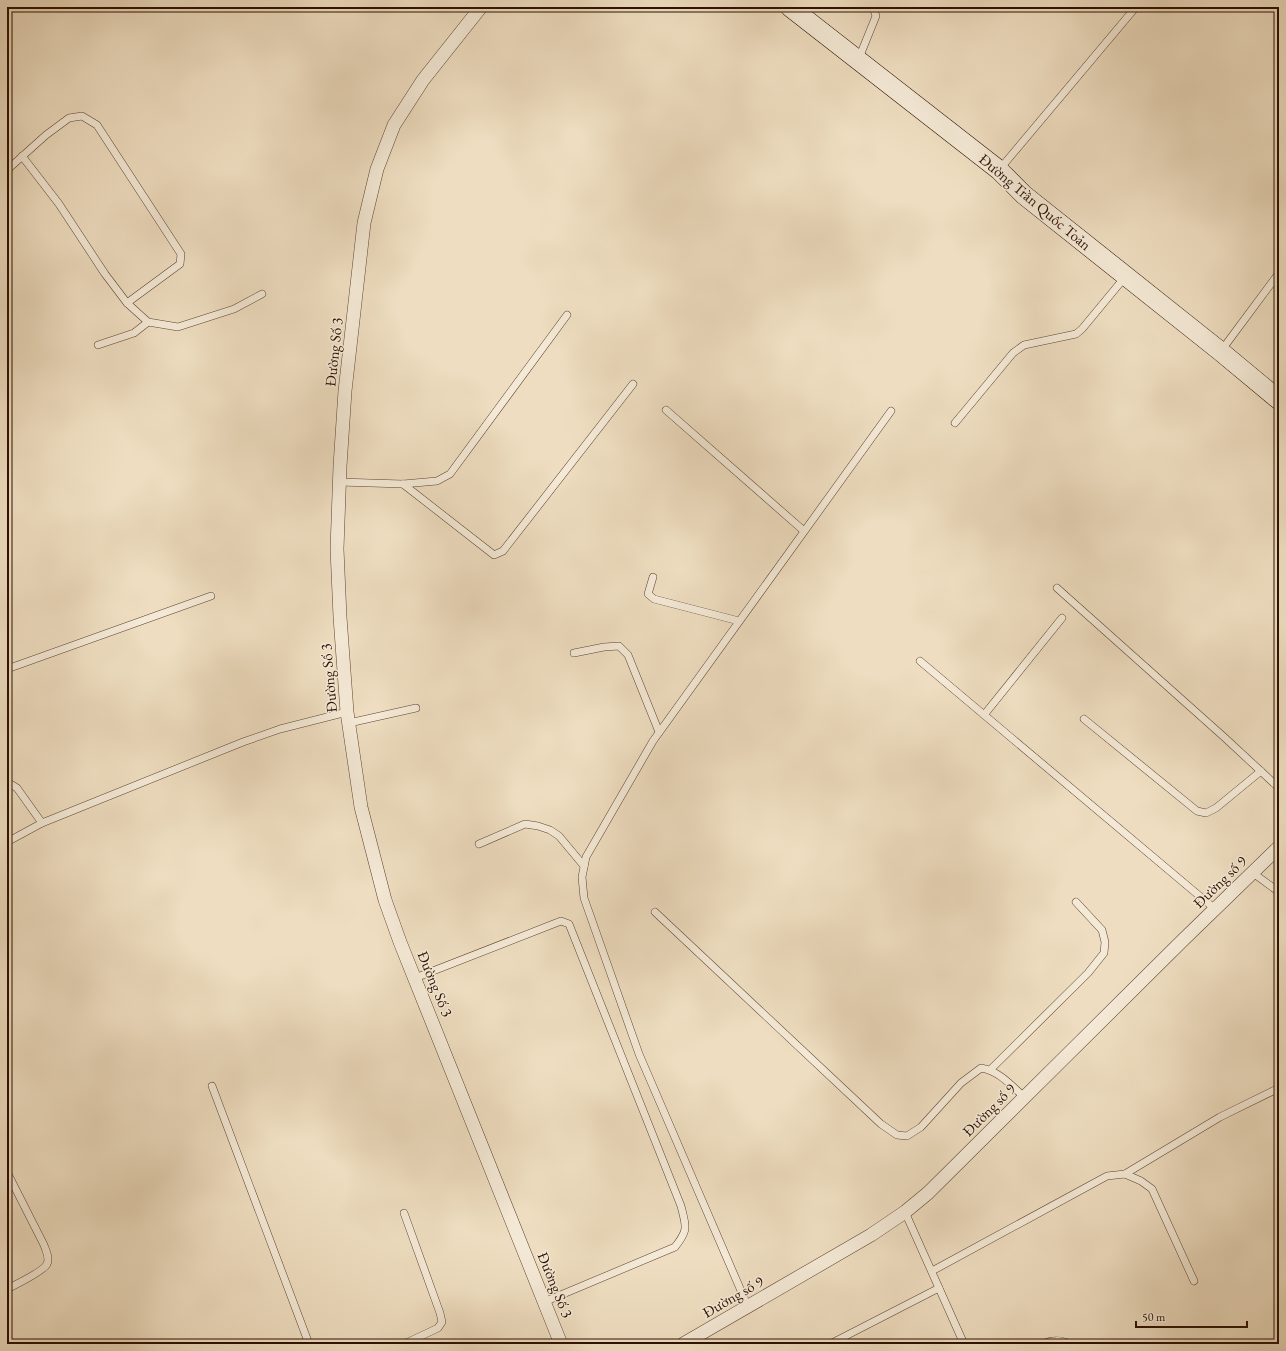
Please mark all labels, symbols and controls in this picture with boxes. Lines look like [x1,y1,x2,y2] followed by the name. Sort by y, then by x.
[975,149,1095,254] street label: Đường Trần Quốc Toản
[320,316,347,387] street label: Đường Số 3
[316,643,341,713] street label: Đường Số 3
[1189,851,1250,912] street label: Đường số 9
[414,948,457,1020] street label: Đường Số 3
[958,1079,1019,1140] street label: Đường số 9
[534,1249,577,1321] street label: Đường Số 3
[699,1272,767,1322] street label: Đường số 9
[1136,1303,1247,1329] scale bar
[1142,1309,1166,1325] text: 50 m

